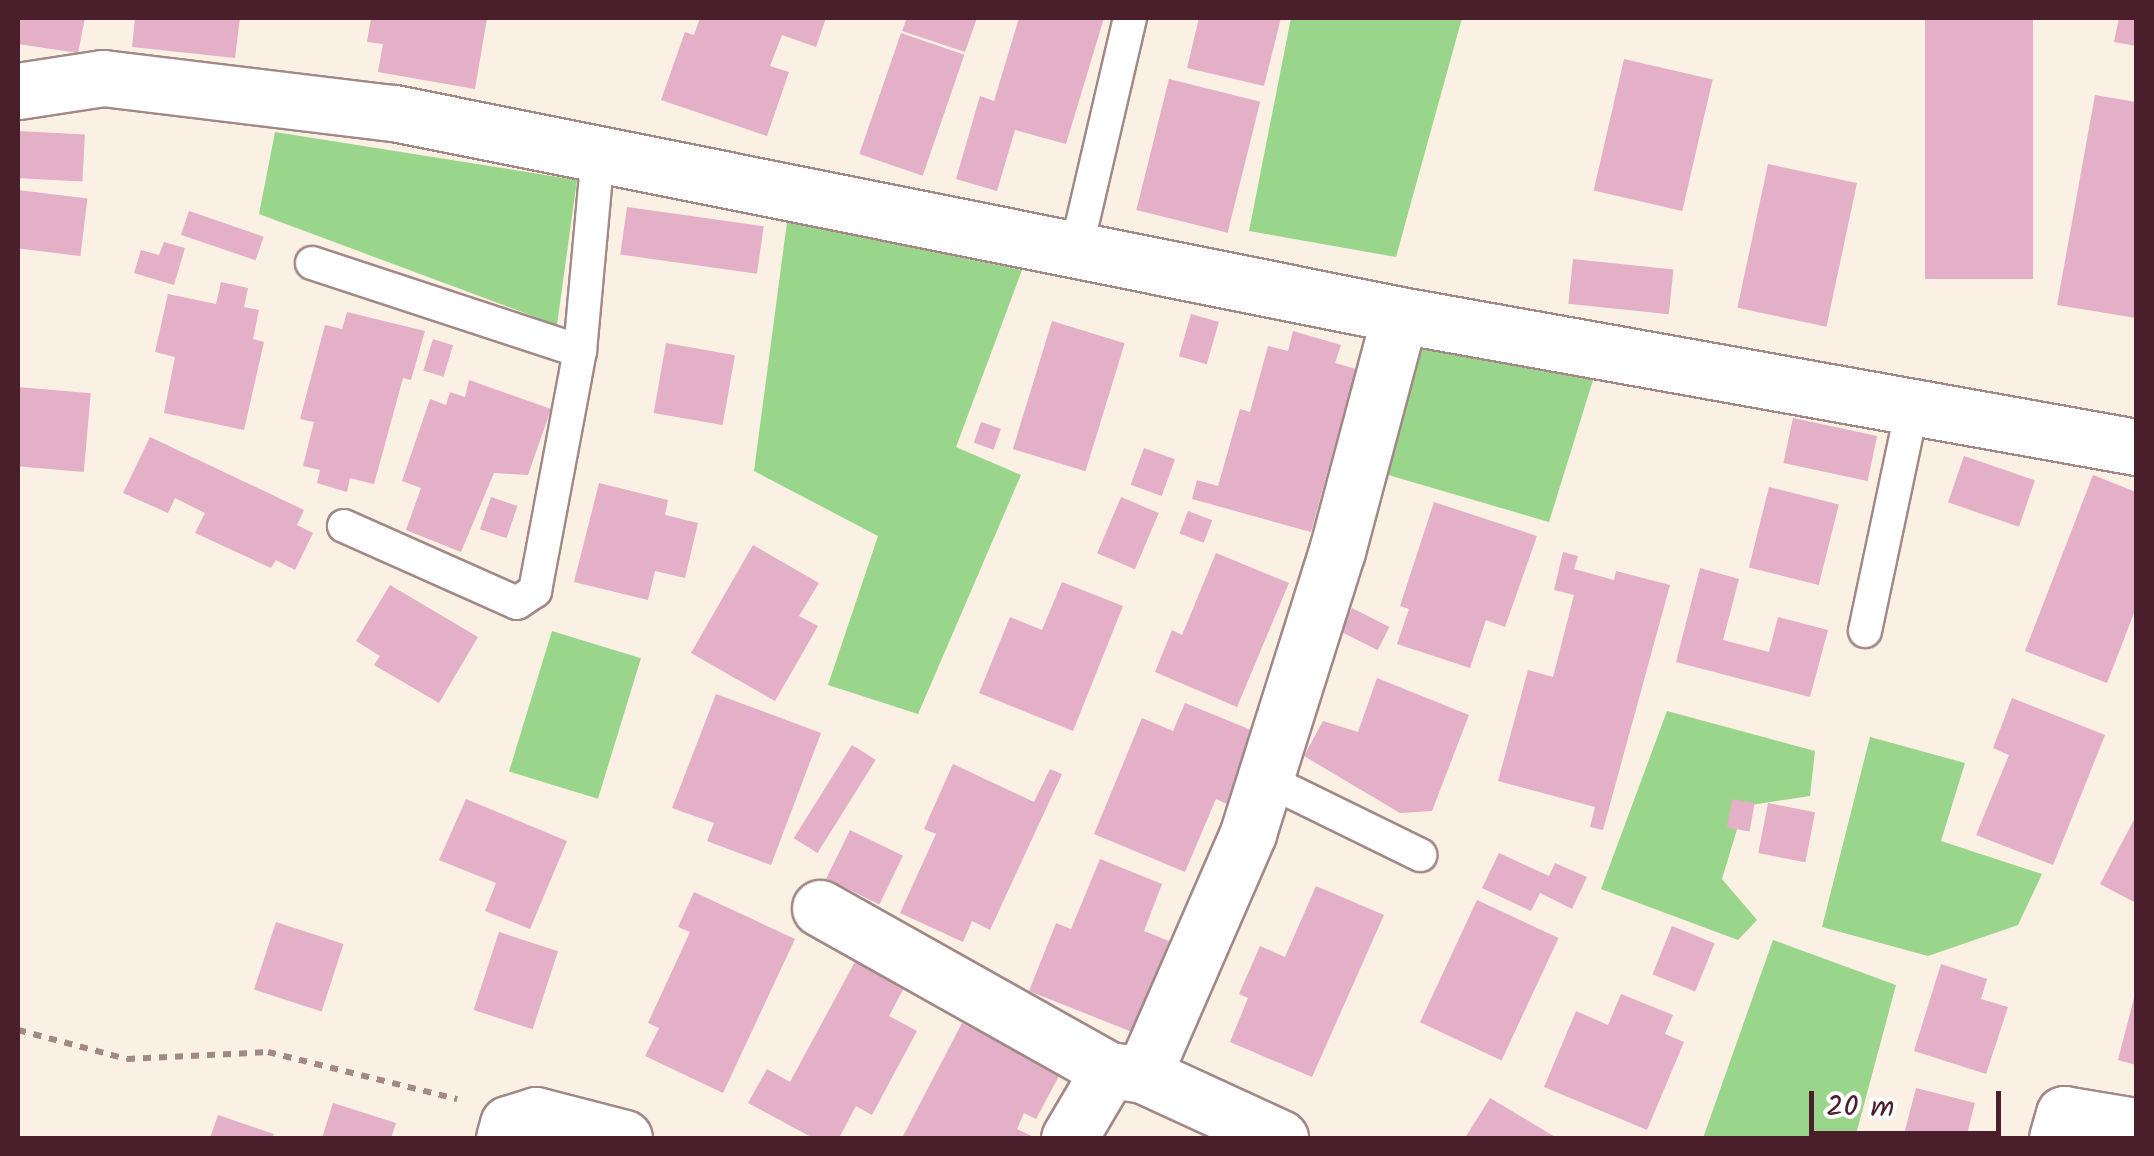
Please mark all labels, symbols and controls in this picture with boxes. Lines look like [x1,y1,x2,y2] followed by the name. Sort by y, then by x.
[1814,1071,2006,1133] scale bar
[1826,1084,1894,1132] text: 20 m

